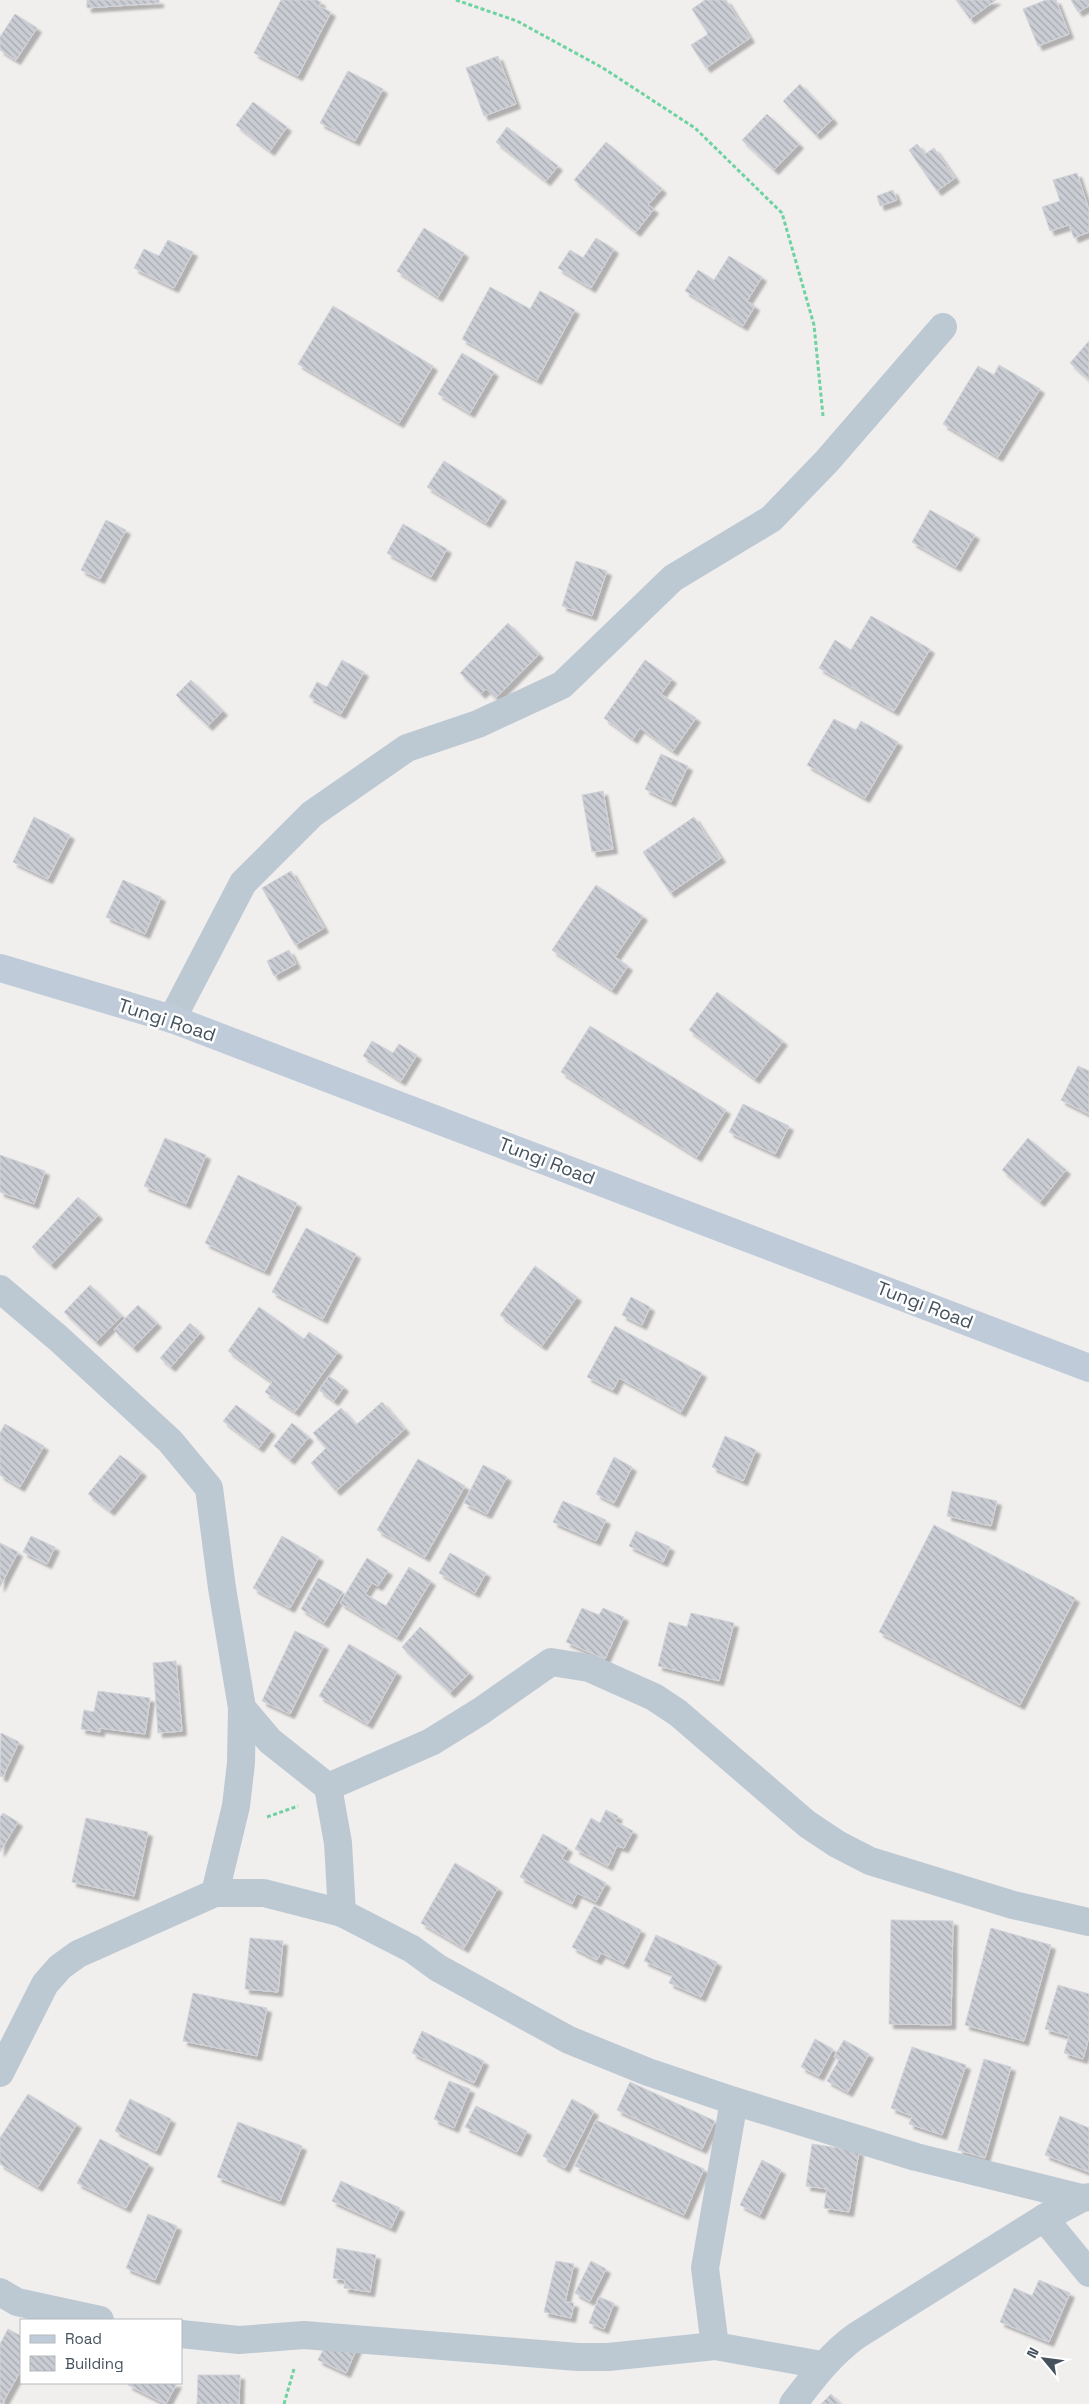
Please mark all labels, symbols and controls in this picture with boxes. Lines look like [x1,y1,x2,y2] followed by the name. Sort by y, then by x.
[115,992,219,1048] street label: Tungi Road
[495,1131,599,1191] street label: Tungi Road
[873,1275,977,1335] street label: Tungi Road
[20,2319,182,2384] legend
[65,2329,102,2348] text: Road
[1019,2334,1069,2384] north arrow
[1022,2344,1043,2361] text: N
[65,2354,124,2373] text: Building

